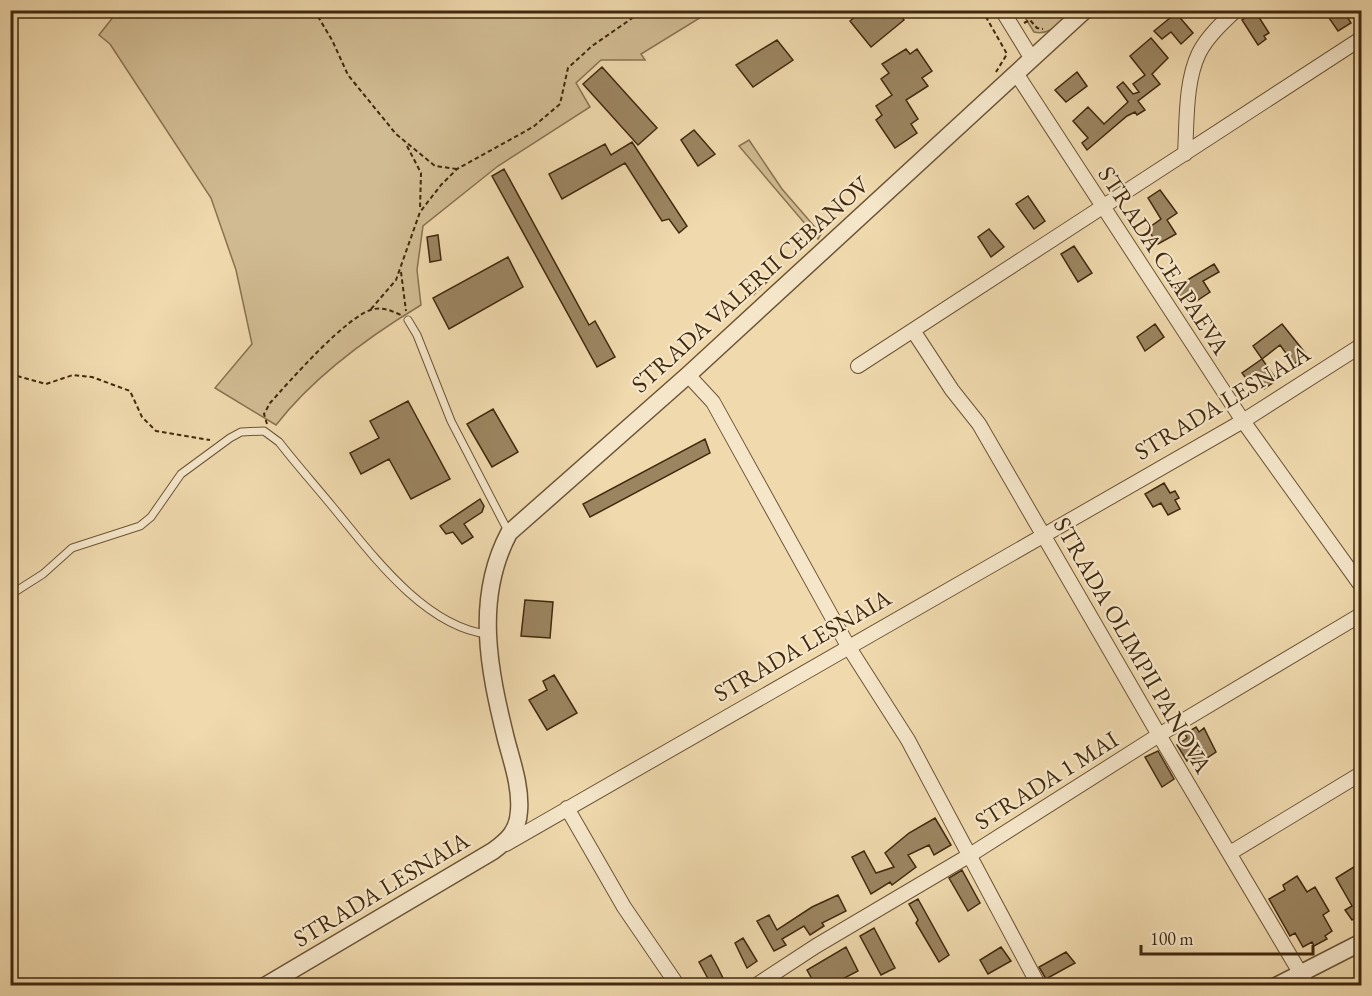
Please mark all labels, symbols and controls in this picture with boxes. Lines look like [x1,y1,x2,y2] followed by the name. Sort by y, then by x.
[1091,160,1237,360] street label: STRADA CEAPAEVA
[624,168,876,399] street label: STRADA VALERII CEBANOV
[1128,337,1316,467] street label: STRADA LESNAIA
[1047,511,1219,779] street label: STRADA OLIMPII PANOVA
[708,581,897,708] street label: STRADA LESNAIA
[968,724,1124,836] street label: STRADA 1 MAI
[287,824,475,954] street label: STRADA LESNAIA
[1141,918,1314,956] scale bar
[1150,927,1194,950] text: 100 m

